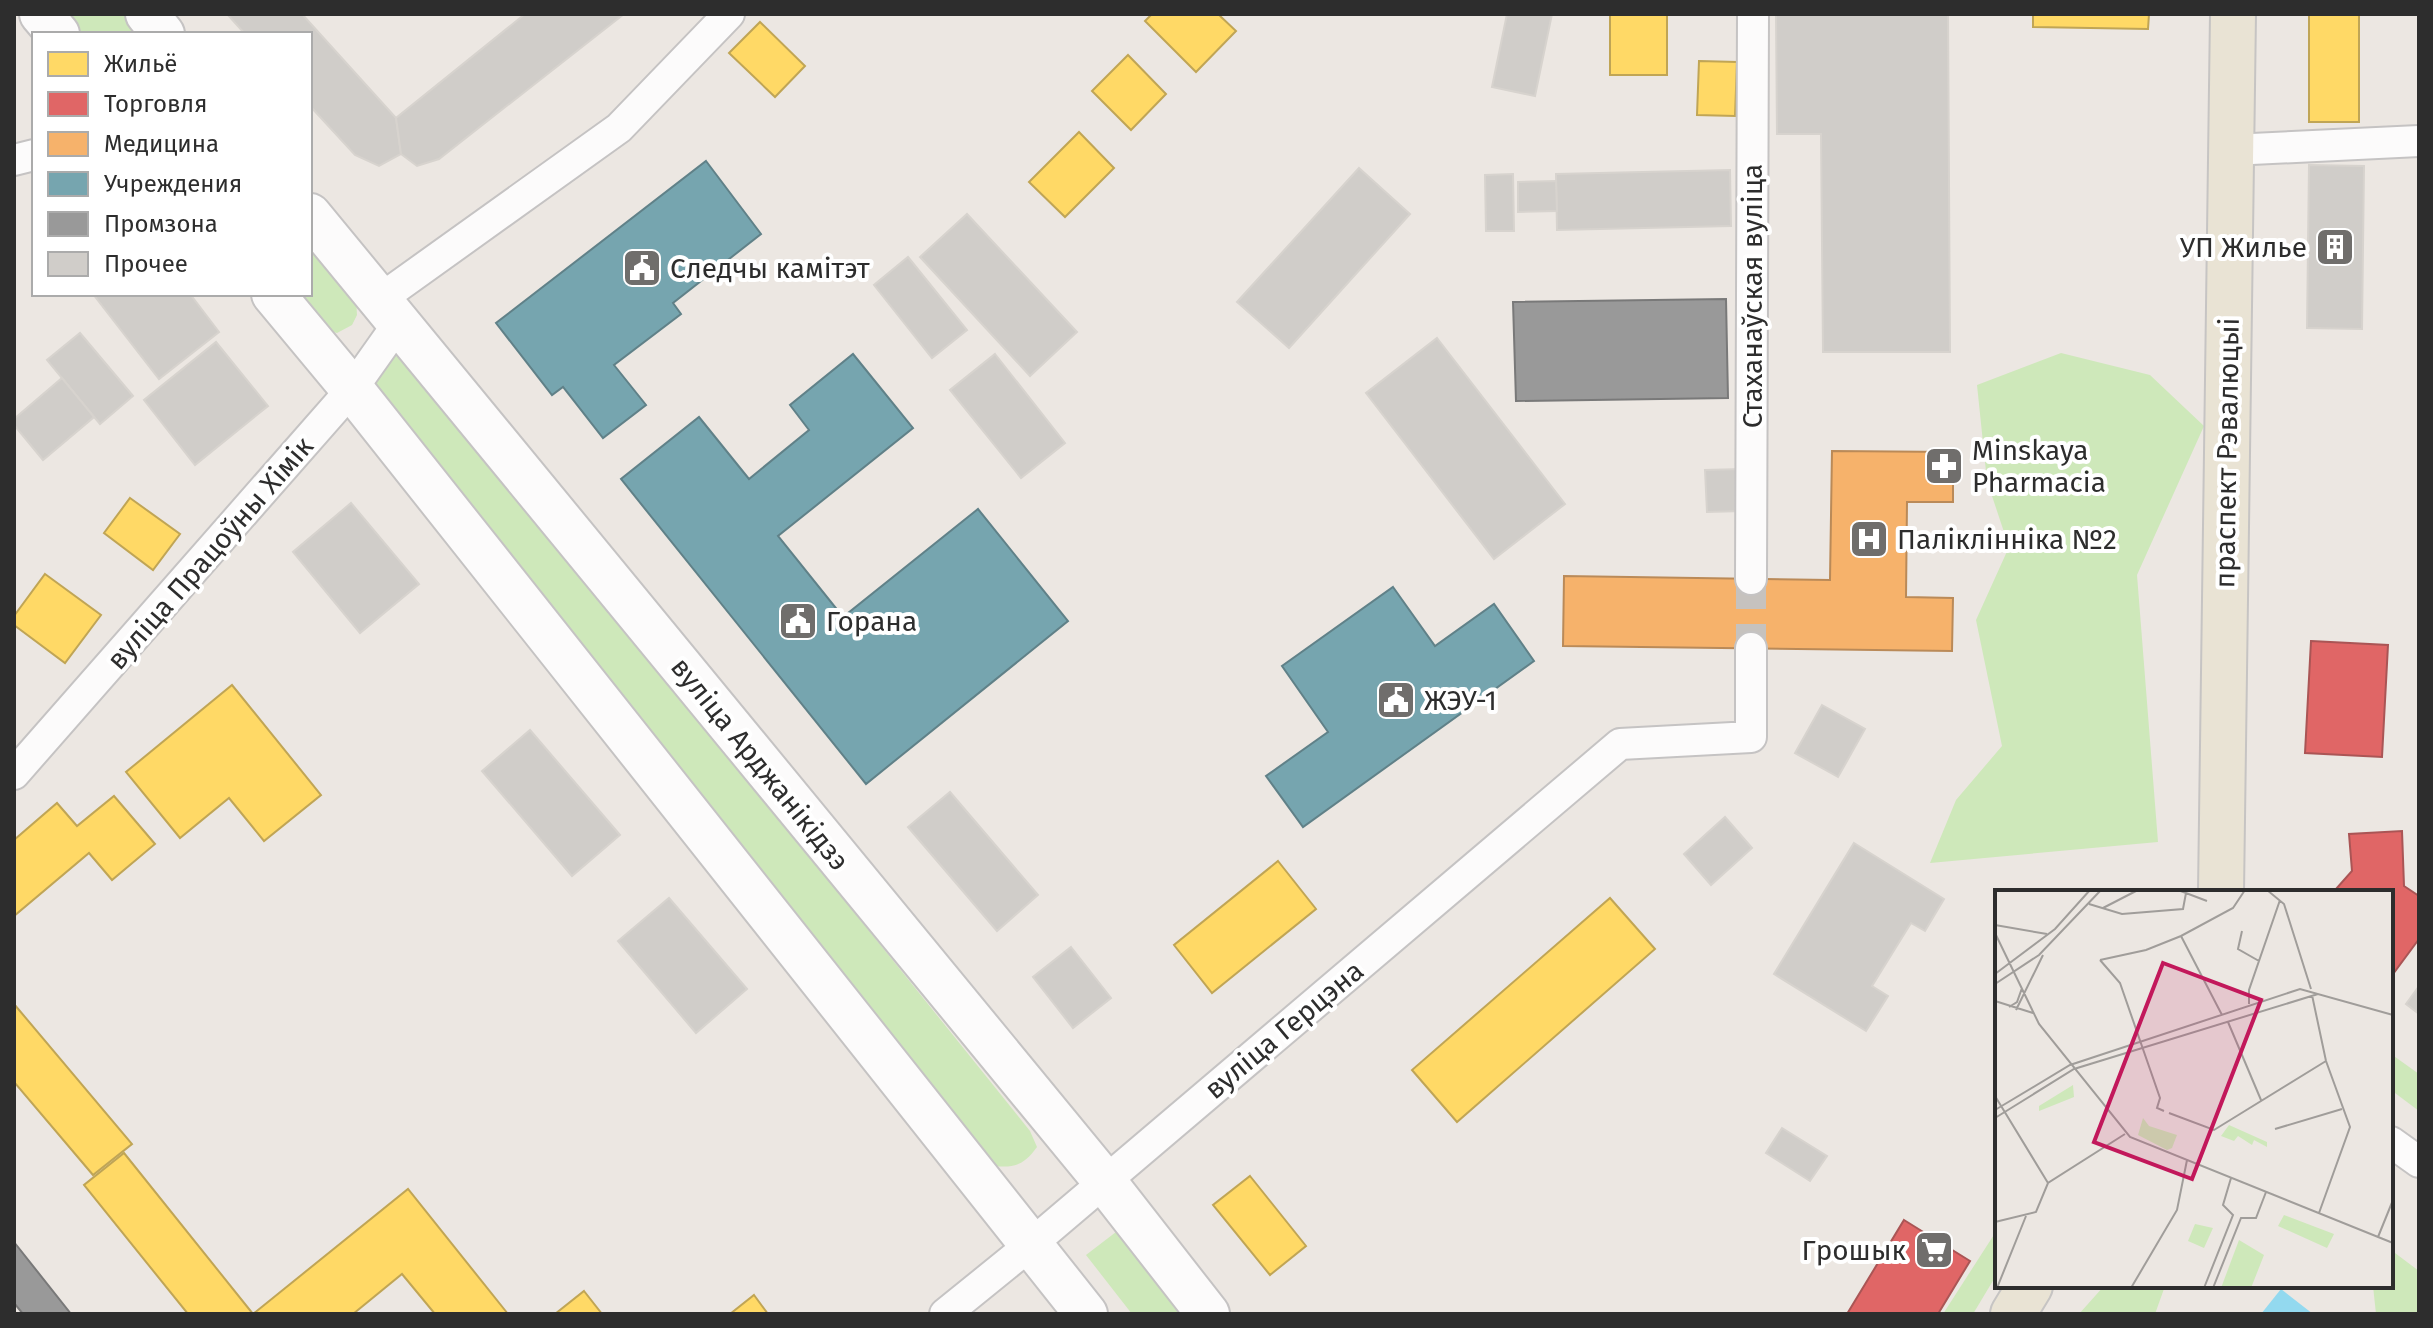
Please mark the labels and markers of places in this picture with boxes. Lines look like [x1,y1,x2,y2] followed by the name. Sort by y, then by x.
[2314,226,2356,268] building icon: УП Жилье
[2180,231,2307,264] place label: УП Жилье
[621,247,663,289] public building icon: Следчы камітэт
[670,252,870,285] place label: Следчы камітэт
[1972,434,2106,499] place label: Minskaya Pharmacia
[1923,445,1965,487] pharmacy icon: Minskaya Pharmacia
[1848,518,1890,560] hospital icon: Паліклінніка №2
[1897,523,2117,556] place label: Паліклінніка №2
[777,600,819,642] public building icon: Горана
[826,605,917,638] place label: Горана
[1375,679,1417,721] public building icon: ЖЭУ-1
[1424,684,1497,717] place label: ЖЭУ-1
[1913,1229,1955,1271] supermarket icon: Грошык
[1801,1234,1906,1267] place label: Грошык

